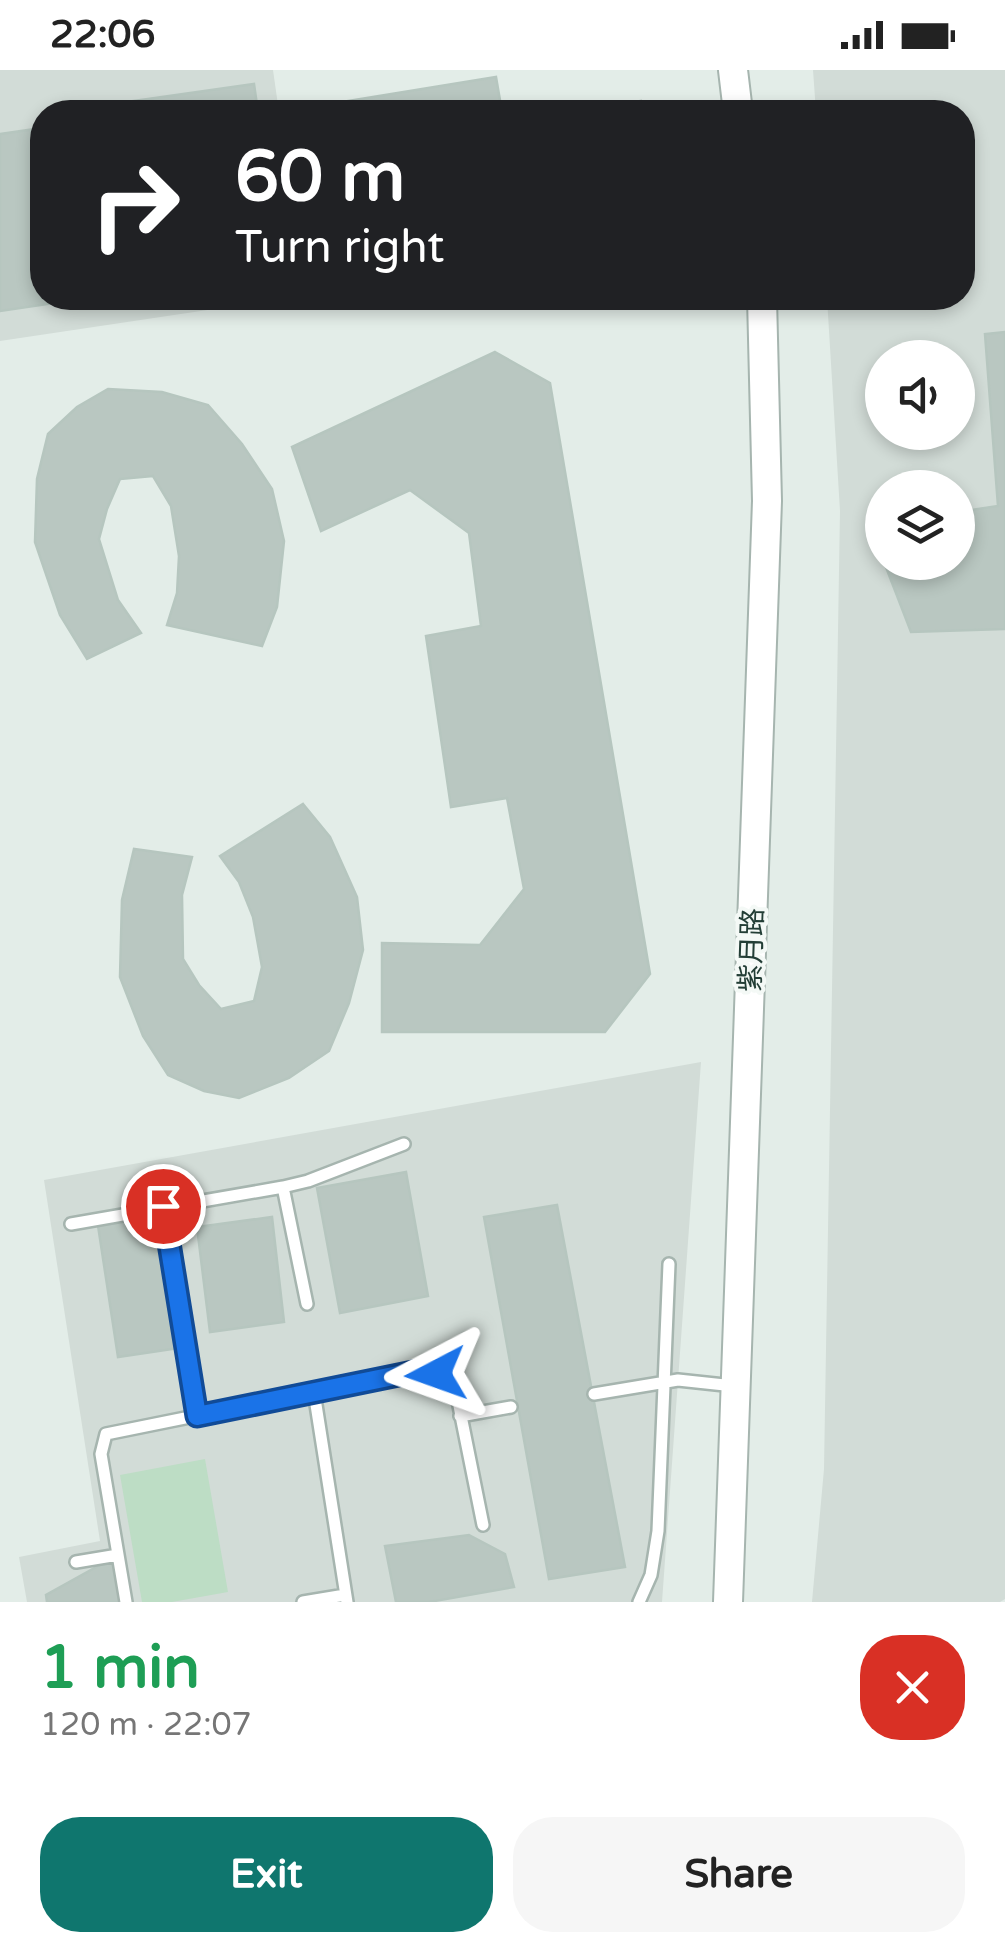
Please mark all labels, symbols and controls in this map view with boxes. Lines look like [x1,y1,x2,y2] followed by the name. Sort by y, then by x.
[50,12,155,58] text: 22:06
[235,136,405,220] text: 60 m
[70,140,200,270] icon: right
[235,221,444,275] text: Turn right
[865,340,975,580] map controls
[865,340,975,450] button: sound
[865,470,975,580] button: layers
[734,907,770,993] street label: 紫月路
[121,1164,206,1249] pin
[136,1179,191,1234] icon: arrive
[384,1322,488,1426] position arrow
[40,1632,200,1704] text: 1 min
[860,1635,965,1740] button: close
[40,1706,252,1744] text: 120 m · 22:07
[40,1817,493,1932] button: Exit
[513,1817,965,1932] button: Share

